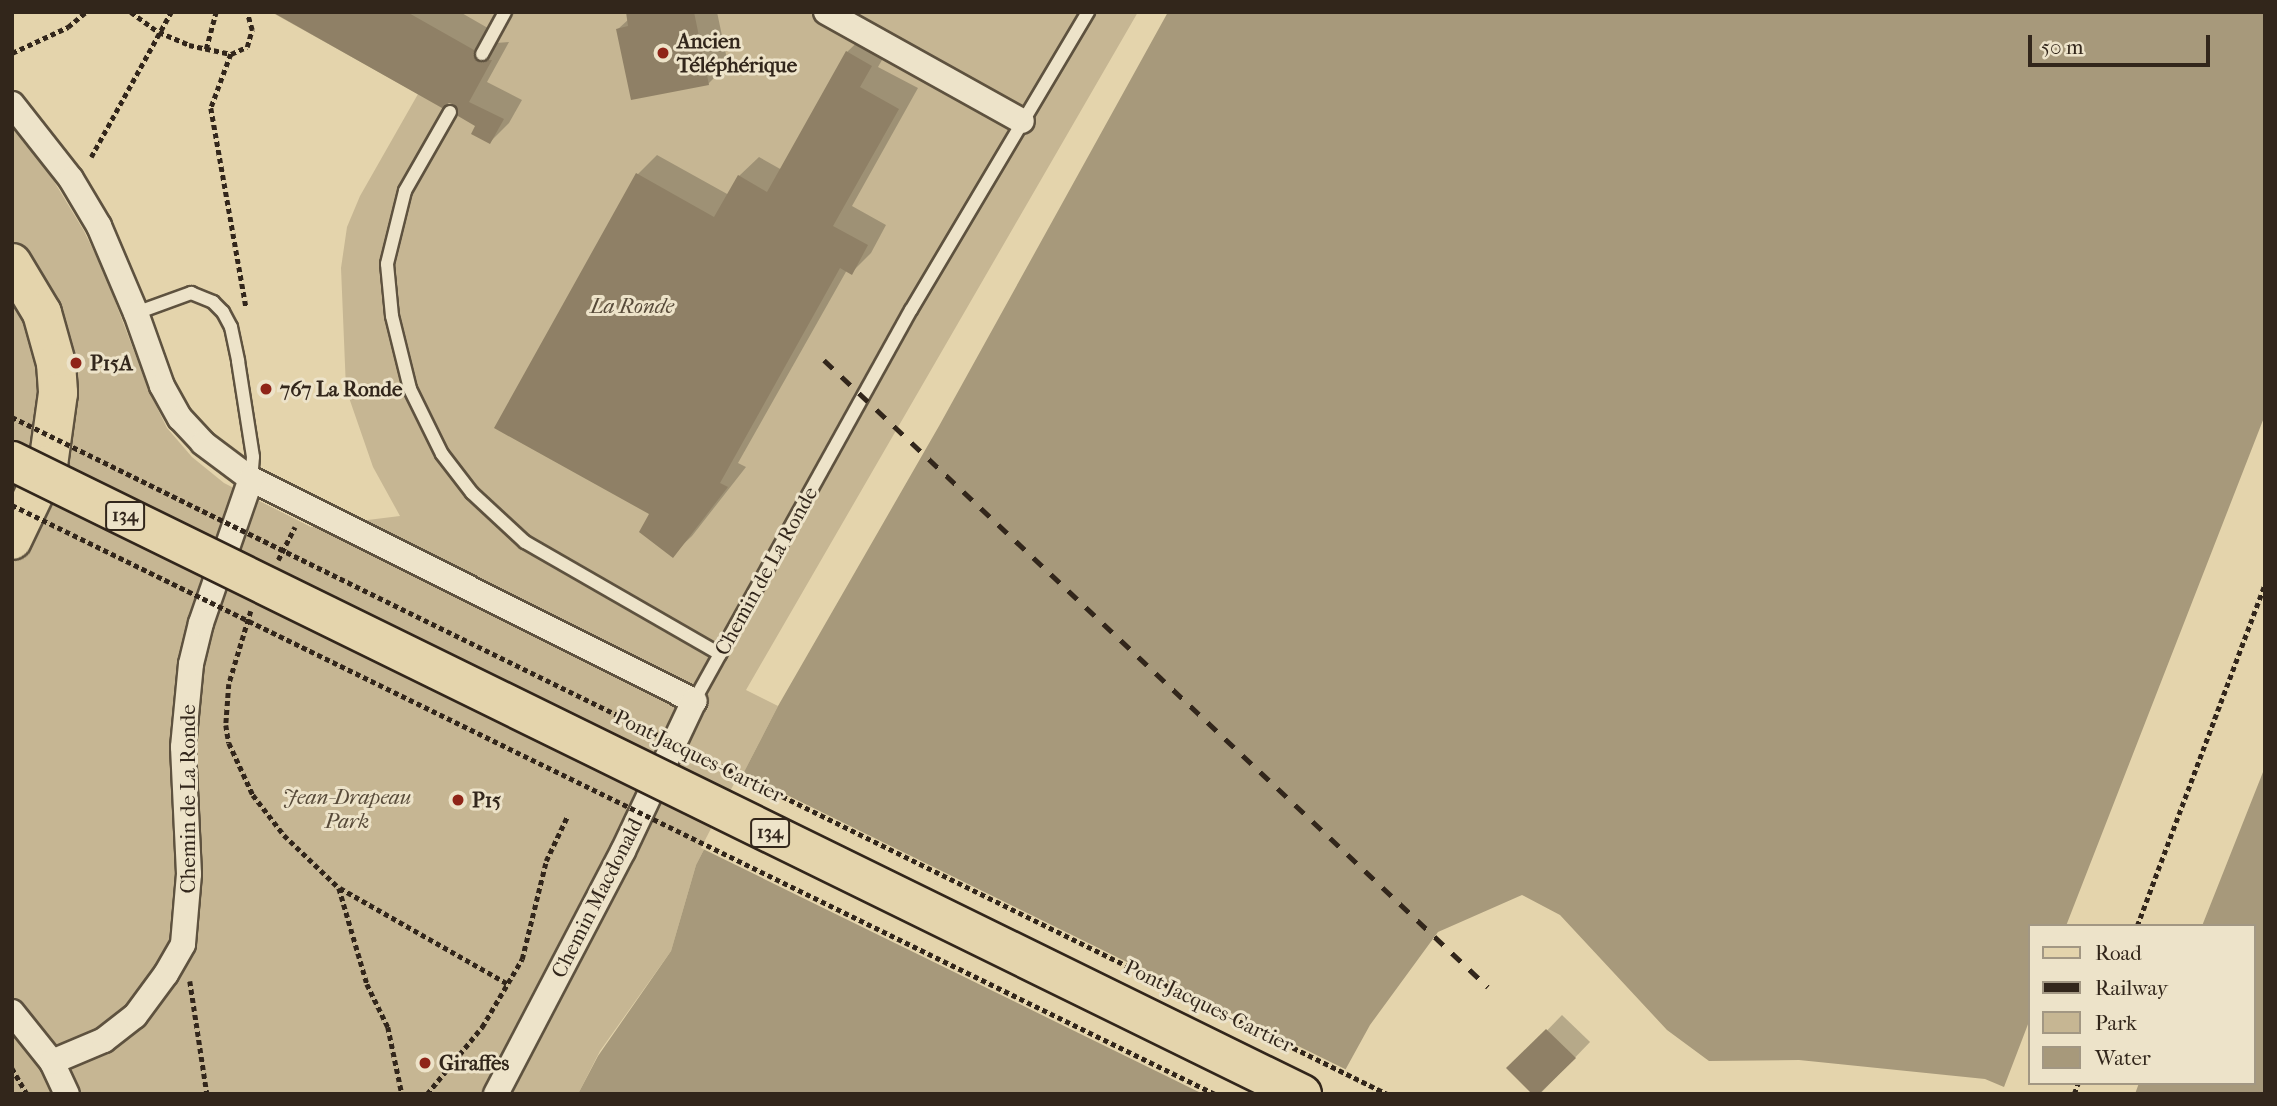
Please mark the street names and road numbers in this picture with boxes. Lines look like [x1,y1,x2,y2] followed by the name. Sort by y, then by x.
[709,482,823,660] street label: Chemin de La Ronde
[104,500,146,531] road number: 134
[175,704,201,894] street label: Chemin de La Ronde
[610,704,788,808] street label: Pont Jacques-Cartier
[546,814,648,982] street label: Chemin Macdonald
[749,818,791,848] road number: 134
[1120,954,1298,1058] street label: Pont Jacques-Cartier

